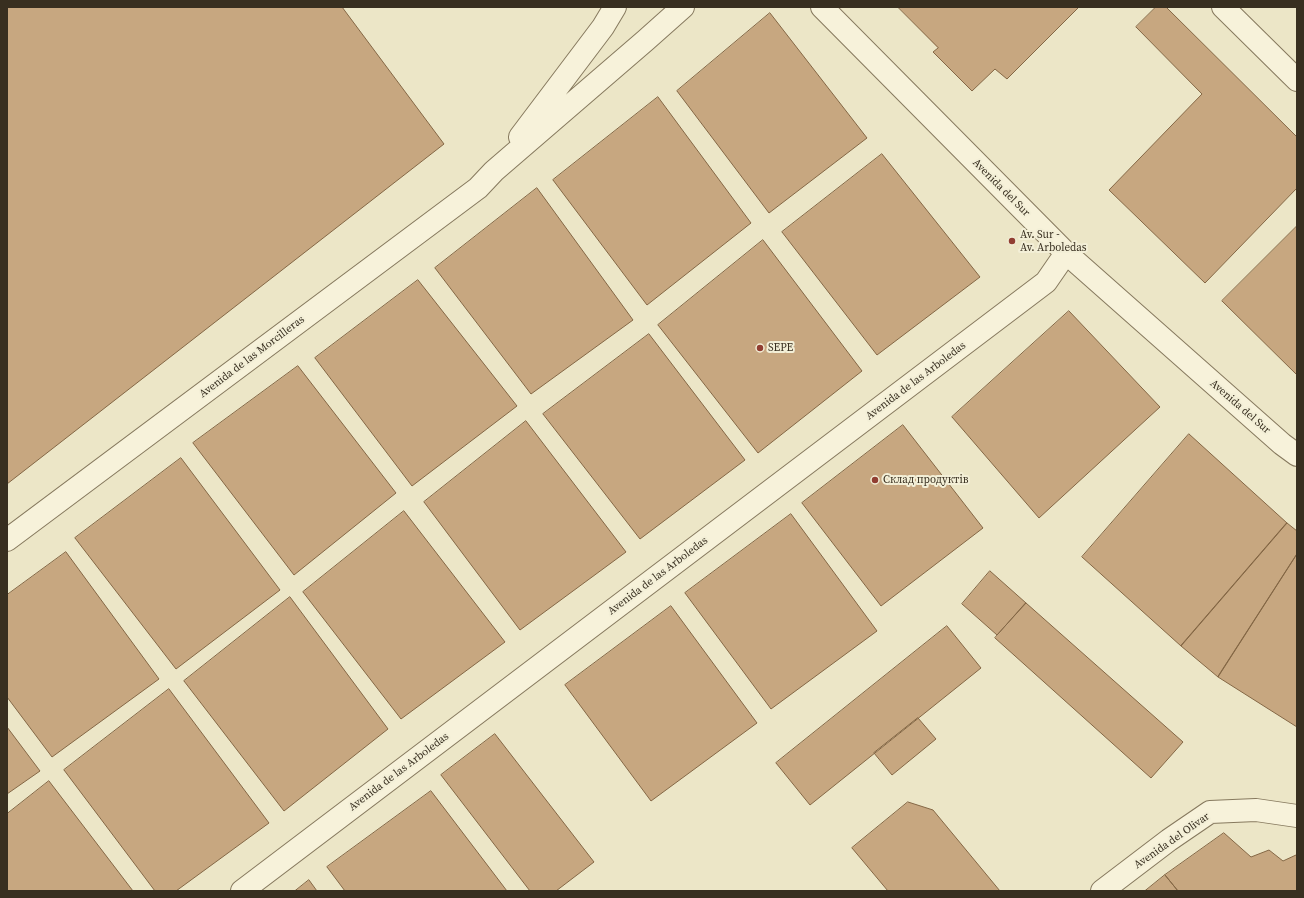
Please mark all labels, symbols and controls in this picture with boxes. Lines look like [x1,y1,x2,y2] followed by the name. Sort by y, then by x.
[969,156,1033,220] street label: Avenida del Sur
[1020,228,1087,254] place label: Av. Sur - Av. Arboledas
[1007,236,1017,246] marker: Av. Sur - Av. Arboledas
[197,313,307,401] street label: Avenida de las Morcilleras
[863,339,969,423] street label: Avenida de las Arboledas
[768,341,793,355] place label: SEPE
[755,343,765,353] marker: SEPE
[1207,377,1273,437] street label: Avenida del Sur
[883,473,968,487] place label: Склад продуктів
[870,475,880,485] marker: Склад продуктів
[605,534,711,618] street label: Avenida de las Arboledas
[346,730,452,814] street label: Avenida de las Arboledas
[1132,810,1212,872] street label: Avenida del Olivar

